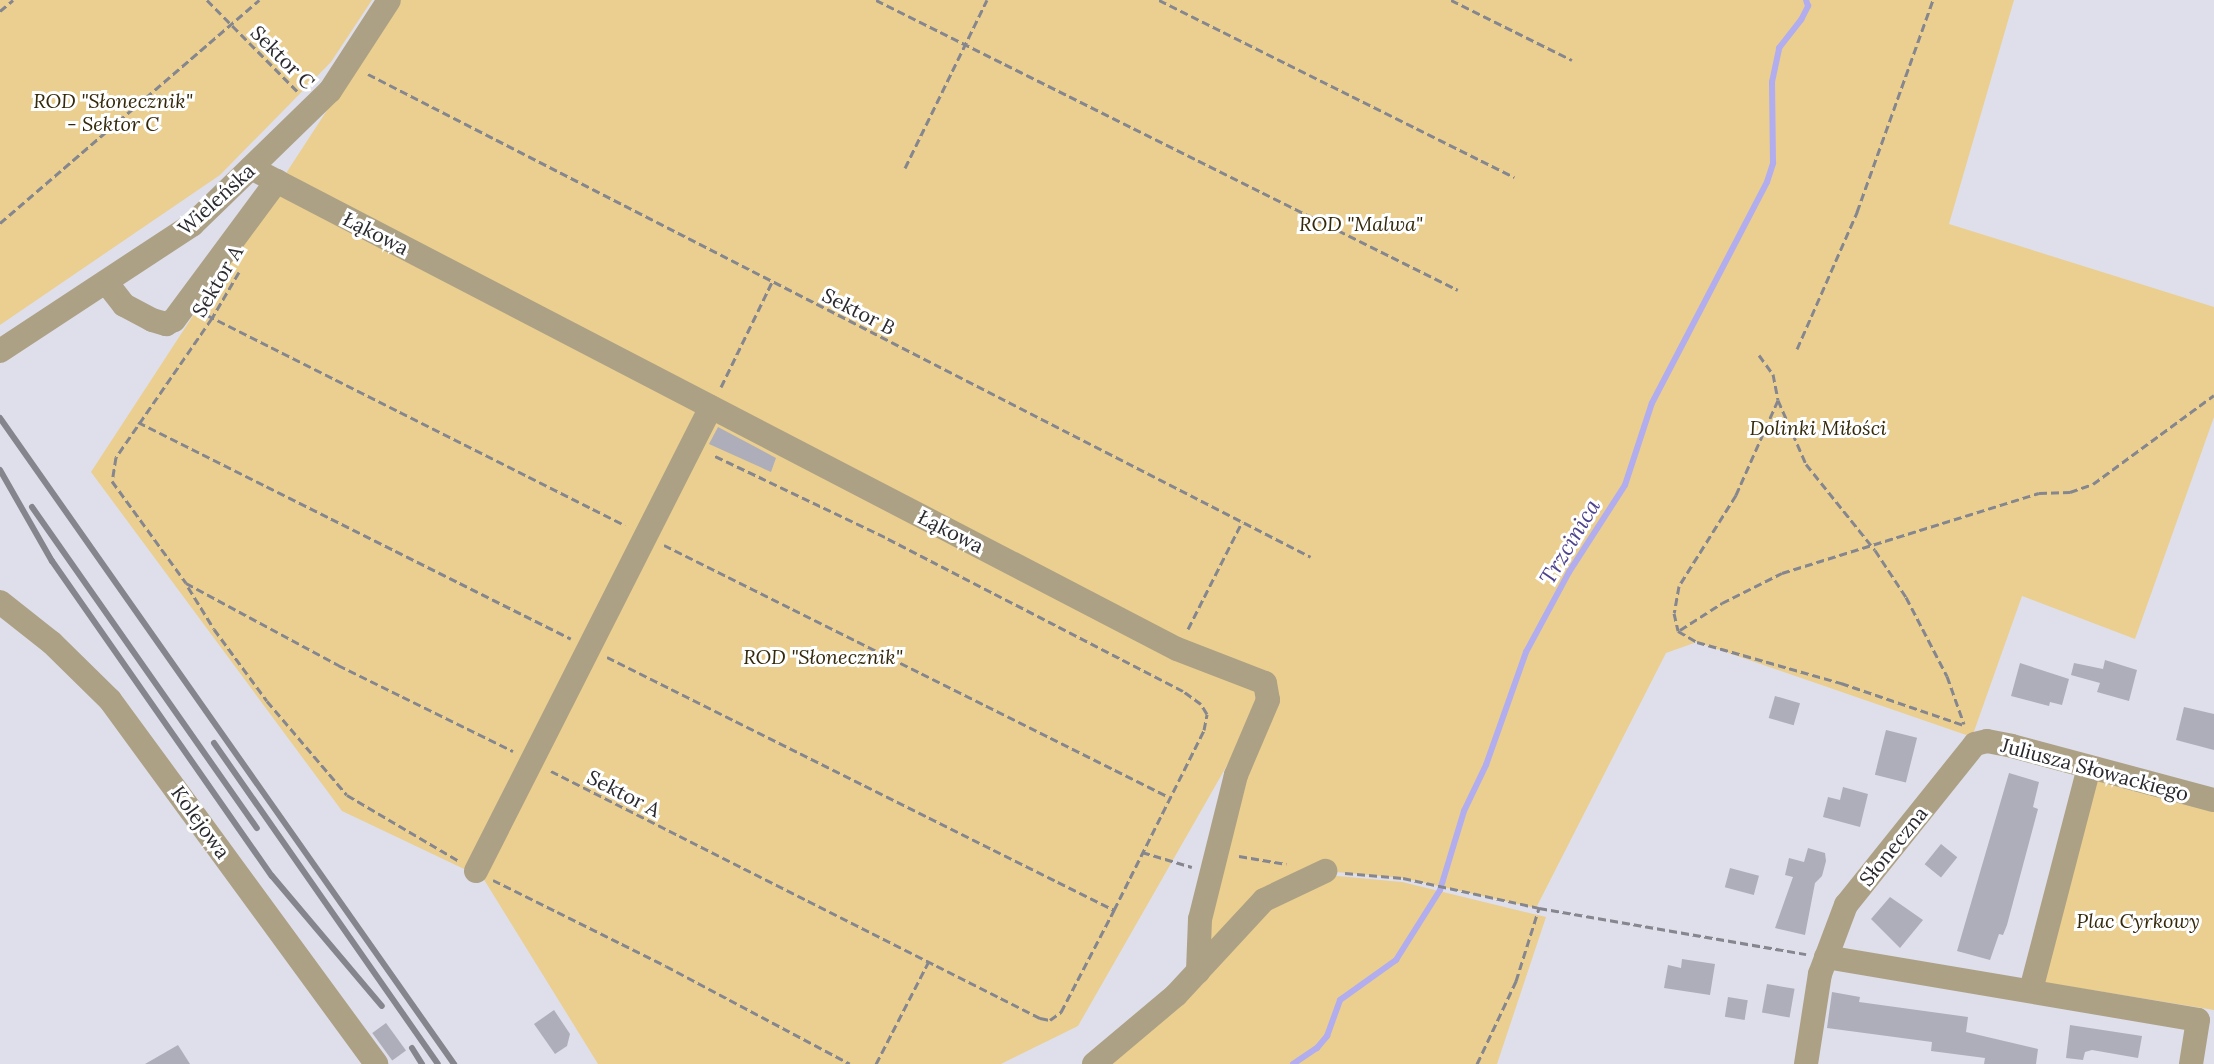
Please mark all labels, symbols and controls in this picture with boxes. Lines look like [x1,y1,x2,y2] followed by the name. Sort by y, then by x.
[246,20,320,94] street label: Sektor C
[33,89,193,136] park label: ROD "Słonecznik" - Sektor C
[173,158,259,240] street label: Wieleńska
[339,206,413,260] street label: Łąkowa
[1299,211,1423,235] park label: ROD "Malwa"
[186,241,248,321] street label: Sektor A
[818,282,900,340] street label: Sektor B
[1749,415,1887,439] park label: Dolinki Miłości
[1534,494,1606,590] water label: Trzcinica
[914,504,988,558] street label: Łąkowa
[743,644,903,668] park label: ROD "Słonecznik"
[1999,732,2191,806] street label: Juliusza Słowackiego
[583,764,665,822] street label: Sektor A
[167,781,235,863] street label: Kolejowa
[1854,802,1932,890] street label: Słoneczna
[2076,908,2200,932] park label: Plac Cyrkowy

